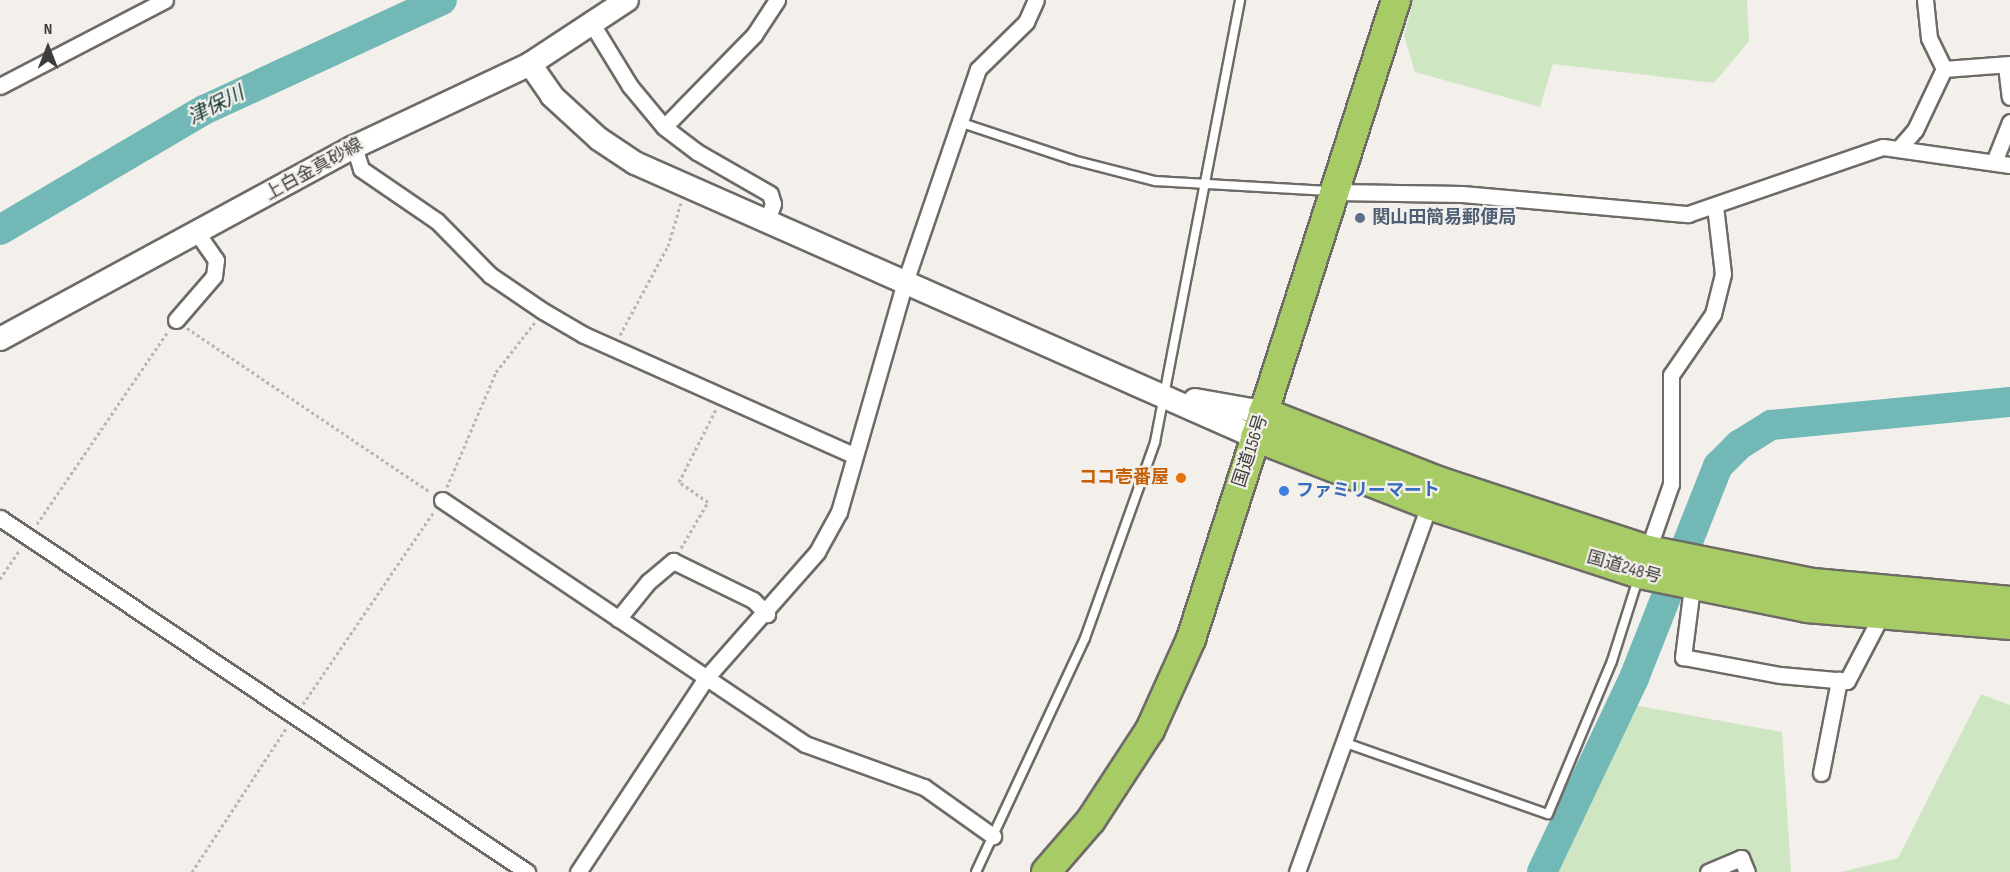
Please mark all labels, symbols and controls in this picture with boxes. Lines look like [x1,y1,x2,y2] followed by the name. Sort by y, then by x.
[18,18,78,78] north arrow
[44,20,52,39] text: N
[184,82,248,130] water label: 津保川
[262,134,366,206] street label: 上白金真砂線
[1372,207,1516,229] place label: 関山田簡易郵便局
[1353,211,1367,225] marker: 関山田簡易郵便局
[1229,412,1273,490] street label: 国道156号
[1079,467,1169,489] place label: ココ壱番屋
[1174,471,1188,485] marker: ココ壱番屋
[1296,480,1440,502] place label: ファミリーマート
[1277,484,1291,498] marker: ファミリーマート
[1584,547,1664,589] street label: 国道248号

